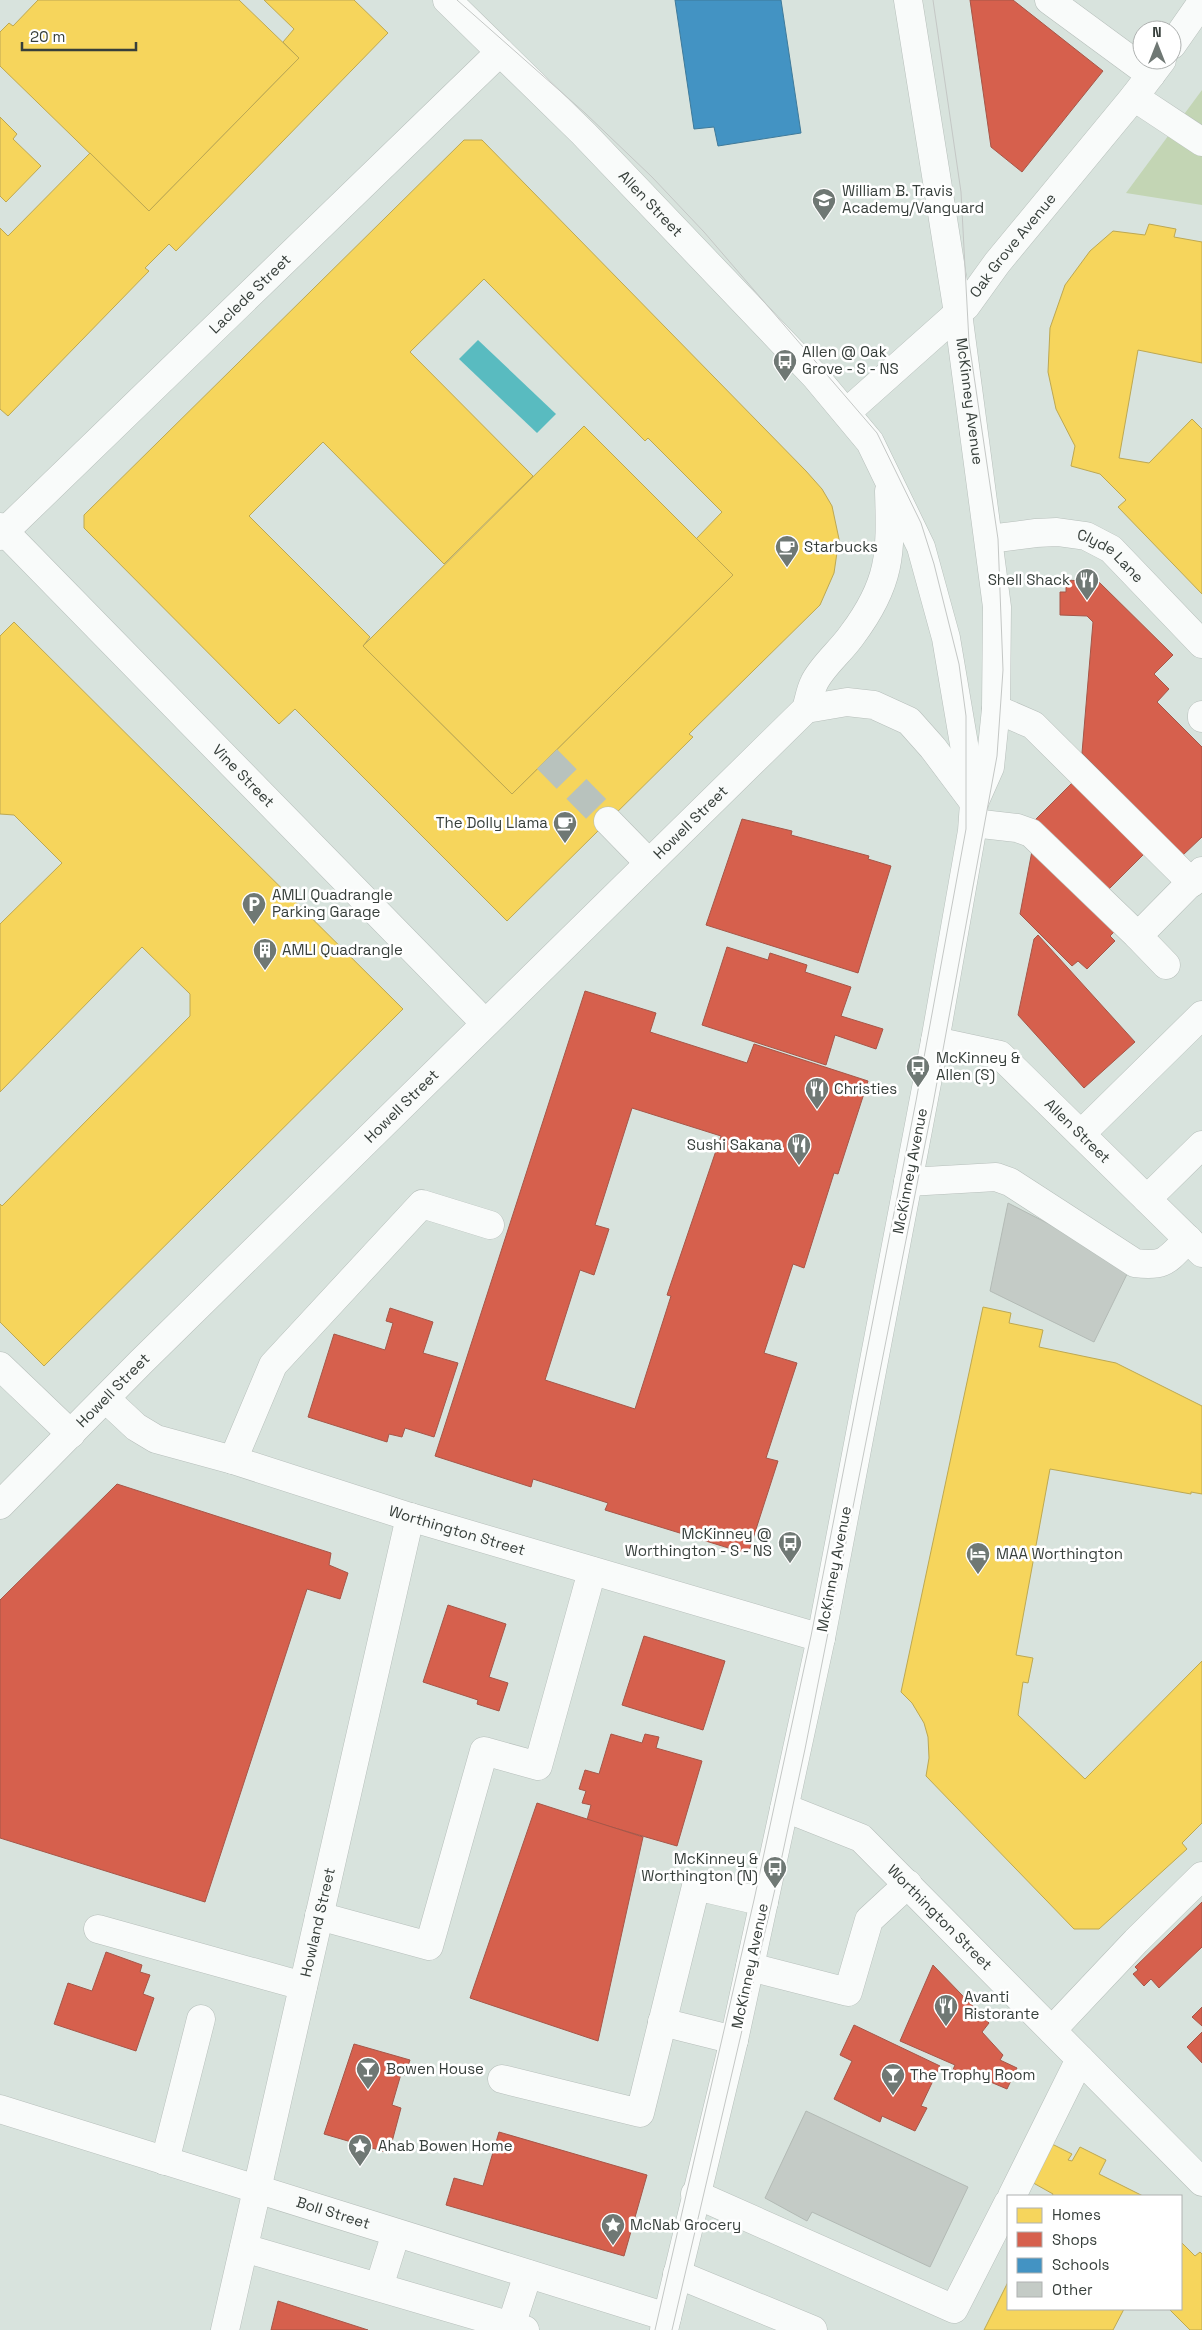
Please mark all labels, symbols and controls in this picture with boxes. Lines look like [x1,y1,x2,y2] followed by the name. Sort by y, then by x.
[22,20,136,52] scale bar
[1132,20,1182,70] north arrow
[1152,23,1162,41] text: N
[30,27,65,46] text: 20 m
[615,166,687,241] street label: Allen Street
[842,181,984,217] place label: William B. Travis Academy/Vanguard
[811,187,837,221] school or university icon: William B. Travis Academy/Vanguard
[965,189,1060,301] street label: Oak Grove Avenue
[205,250,295,337] street label: Laclede Street
[952,337,988,466] street label: McKinney Avenue
[802,342,899,378] place label: Allen @ Oak Grove - S - NS
[772,348,798,382] bus stop icon: Allen @ Oak Grove - S - NS
[1076,525,1148,586] street label: Clyde Lane
[774,534,800,568] cafe icon: Starbucks
[804,537,878,556] place label: Starbucks
[1074,567,1100,601] restaurant icon: Shell Shack
[988,570,1070,589] place label: Shell Shack
[209,740,279,811] street label: Vine Street
[649,781,731,863] street label: Howell Street
[552,810,578,844] cafe icon: The Dolly Llama
[436,813,548,832] place label: The Dolly Llama
[272,885,393,921] place label: AMLI Quadrangle Parking Garage
[241,891,267,925] parking icon: AMLI Quadrangle Parking Garage
[252,937,278,971] building icon: AMLI Quadrangle
[282,940,403,959] place label: AMLI Quadrangle
[936,1048,1020,1085] place label: McKinney & Allen (S)
[905,1054,931,1088] bus stop icon: McKinney & Allen (S)
[360,1065,442,1146] street label: Howell Street
[804,1076,830,1110] restaurant icon: Christies
[834,1079,897,1098] place label: Christies
[1041,1094,1115,1167] street label: Allen Street
[888,1106,931,1235] street label: McKinney Avenue
[786,1132,812,1166] restaurant icon: Sushi Sakana
[687,1135,782,1154] place label: Sushi Sakana
[72,1349,154,1431] street label: Howell Street
[386,1501,528,1559] street label: Worthington Street
[812,1504,855,1633] street label: McKinney Avenue
[625,1524,772,1560] place label: McKinney @ Worthington - S - NS
[777,1530,803,1564] bus stop icon: McKinney @ Worthington - S - NS
[965,1541,991,1575] hotel icon: MAA Worthington
[996,1544,1123,1563] place label: MAA Worthington
[641,1849,758,1886] place label: McKinney & Worthington (N)
[762,1855,788,1889] bus stop icon: McKinney & Worthington (N)
[884,1860,997,1974] street label: Worthington Street
[296,1866,339,1979] street label: Howland Street
[727,1901,772,2030] street label: McKinney Avenue
[964,1987,1039,2023] place label: Avanti Ristorante
[933,1993,959,2027] restaurant icon: Avanti Ristorante
[355,2056,381,2090] bar icon: Bowen House
[386,2059,484,2078] place label: Bowen House
[880,2062,906,2096] bar icon: The Trophy Room
[910,2065,1035,2084] place label: The Trophy Room
[347,2133,373,2167] place icon: Ahab Bowen Home
[378,2136,513,2155] place label: Ahab Bowen Home
[294,2192,373,2233] street label: Boll Street
[1007,2195,1182,2310] legend
[1052,2205,1101,2224] text: Homes
[600,2212,626,2246] place icon: McNab Grocery
[630,2215,741,2234] place label: McNab Grocery
[1052,2230,1097,2249] text: Shops
[1052,2255,1110,2274] text: Schools
[1052,2280,1093,2299] text: Other

